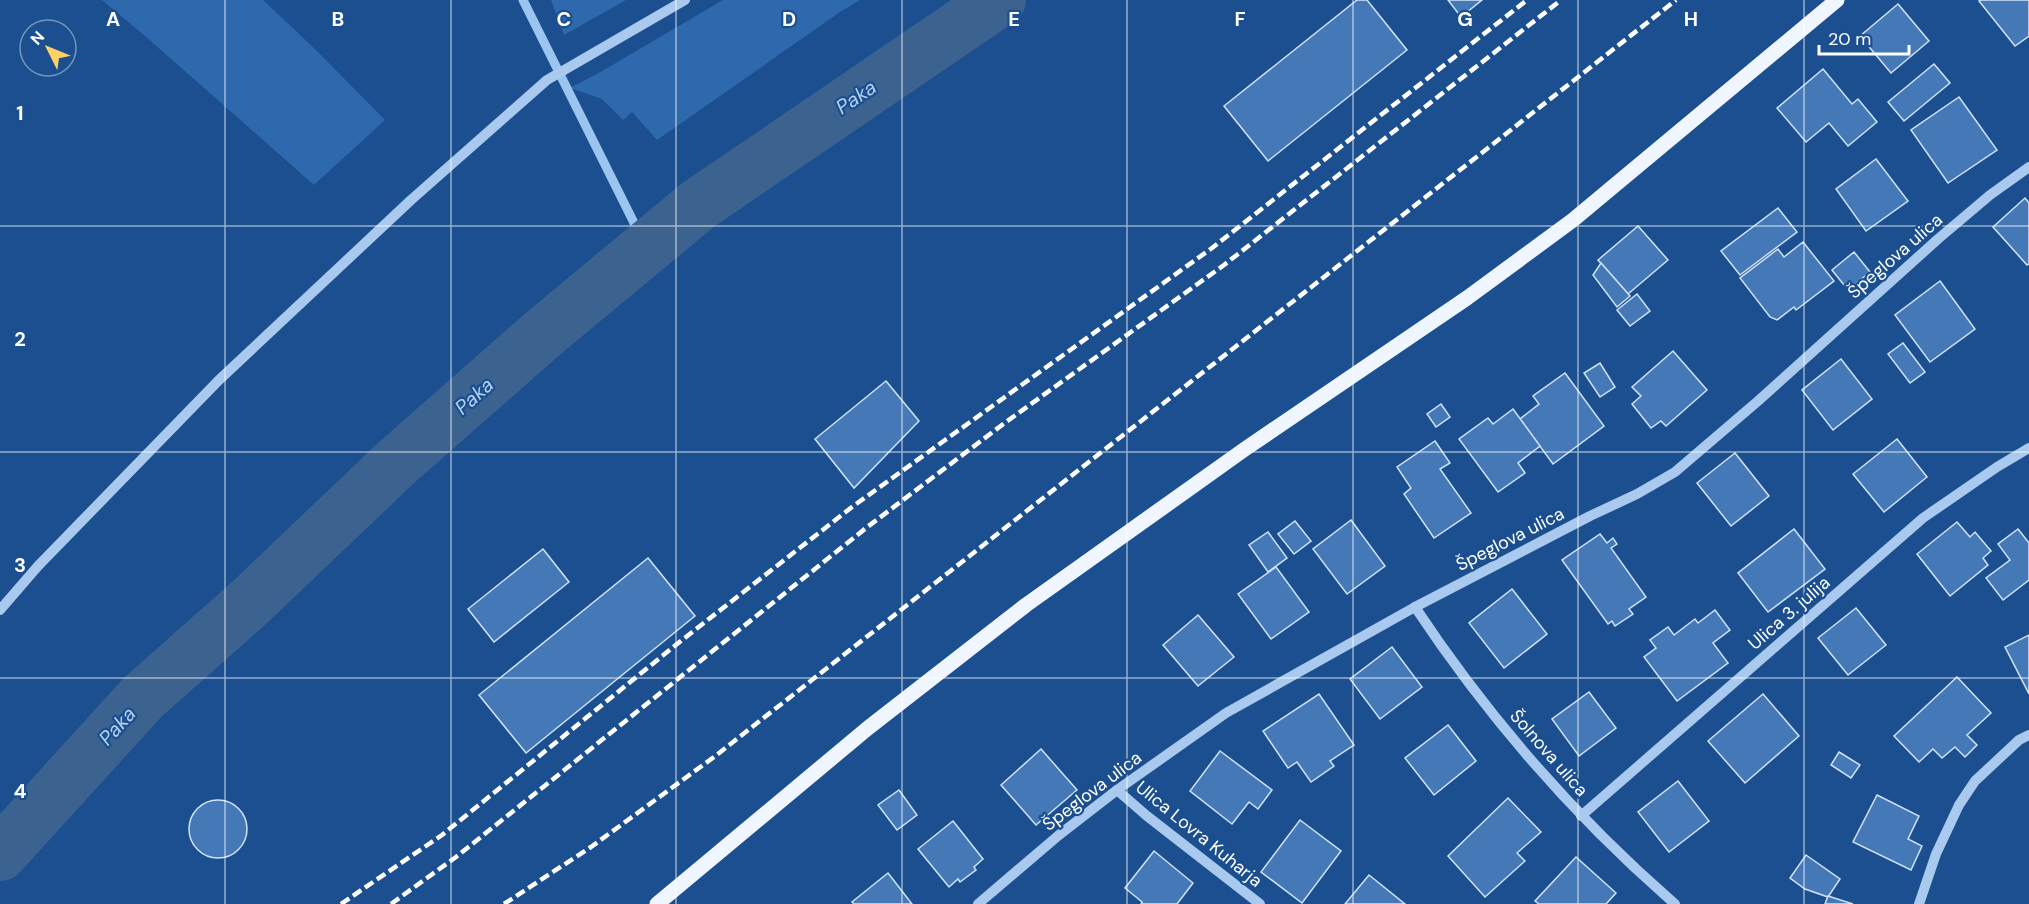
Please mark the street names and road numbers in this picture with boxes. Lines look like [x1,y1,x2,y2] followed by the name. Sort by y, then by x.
[1842,208,1948,304] street label: Špeglova ulica
[1452,501,1568,577] street label: Špeglova ulica
[1743,571,1835,655] street label: Ulica 3. julija
[1505,704,1593,802] street label: Šolnova ulica
[1037,746,1147,836] street label: Špeglova ulica
[1131,775,1267,893] street label: Ulica Lovra Kuharja

